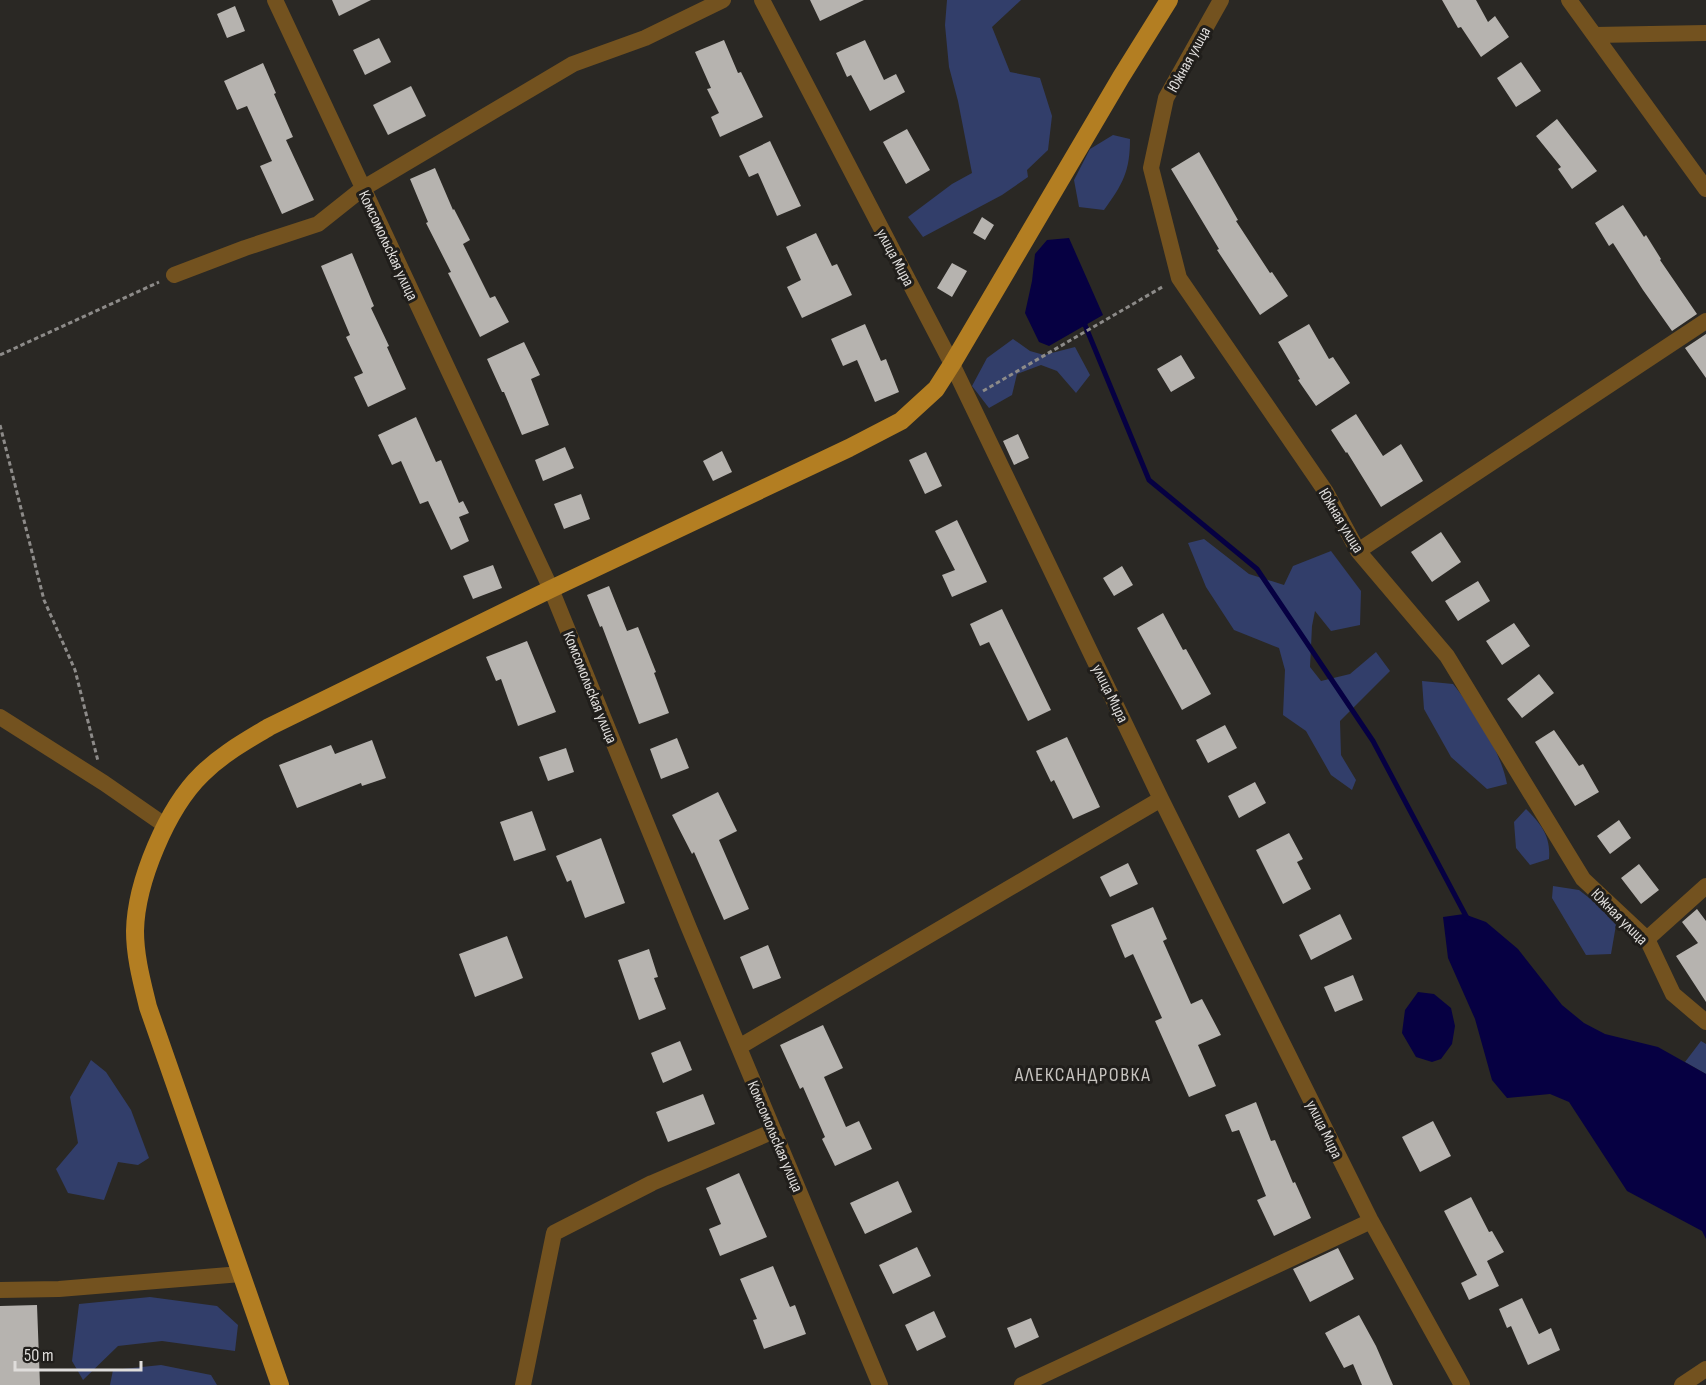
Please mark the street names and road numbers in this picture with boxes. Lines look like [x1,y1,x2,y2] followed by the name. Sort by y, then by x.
[1164,24,1215,96] street label: Южная улица
[354,188,421,304] street label: Комсомольская улица
[872,226,918,290] street label: улица Мира
[1314,485,1367,557] street label: Южная улица
[558,629,621,746] street label: Комсомольская улица
[1087,661,1132,726] street label: улица Мира
[1587,885,1651,949] street label: Южная улица
[743,1078,807,1195] street label: Комсомольская улица
[1301,1097,1346,1162] street label: улица Мира

